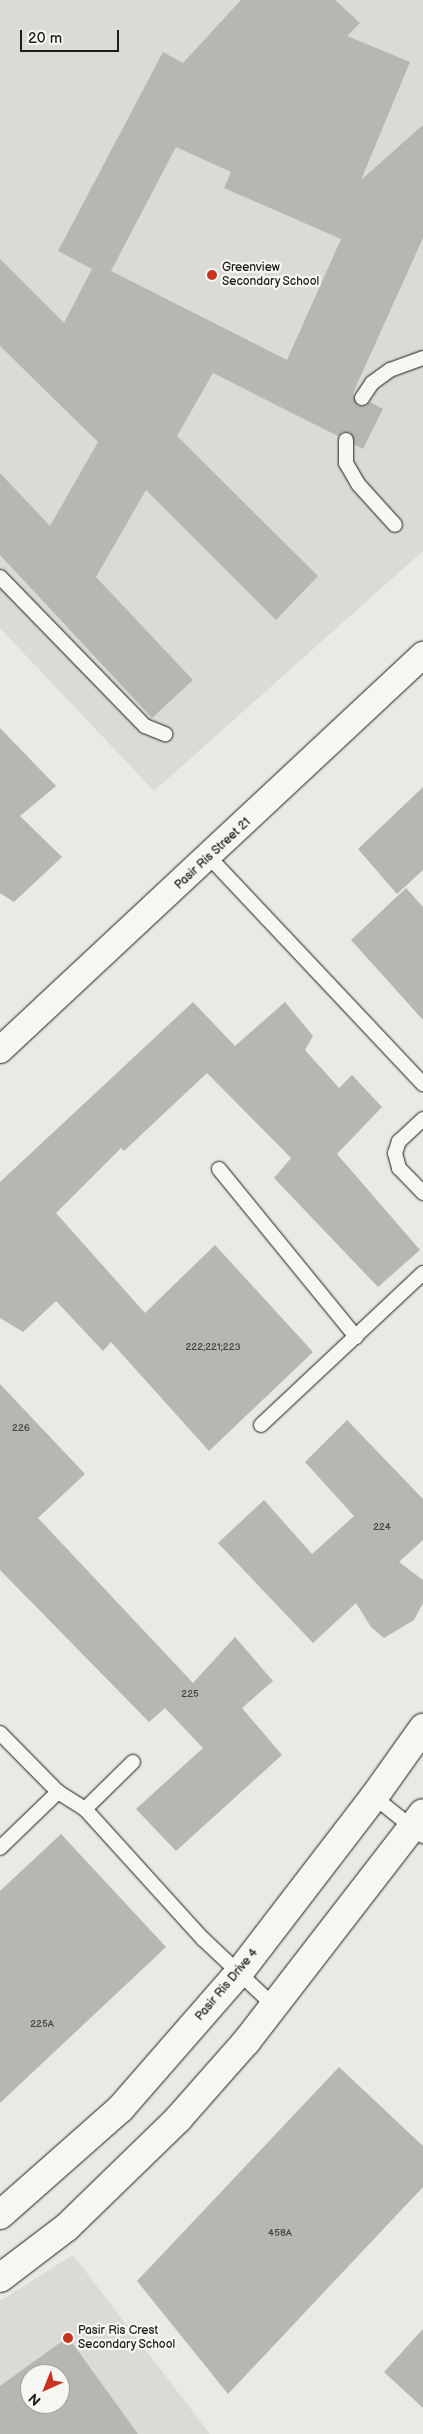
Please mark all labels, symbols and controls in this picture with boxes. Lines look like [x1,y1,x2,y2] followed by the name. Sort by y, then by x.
[22,20,121,52] scale bar
[28,29,62,48] text: 20 m
[222,261,320,289] place label: Greenview Secondary School
[206,269,218,281] marker: Greenview Secondary School
[172,815,254,893] street label: Pasir Ris Street 21
[185,1342,241,1354] house number: 222;221;223
[12,1423,30,1435] house number: 226
[373,1522,391,1534] house number: 224
[181,1689,199,1701] house number: 225
[193,1946,261,2024] street label: Pasir Ris Drive 4
[30,2019,54,2031] house number: 225A
[268,2228,292,2240] house number: 458A
[78,2324,176,2352] place label: Pasir Ris Crest Secondary School
[62,2332,74,2344] marker: Pasir Ris Crest Secondary School
[20,2364,70,2414] north arrow
[25,2390,45,2409] text: N

